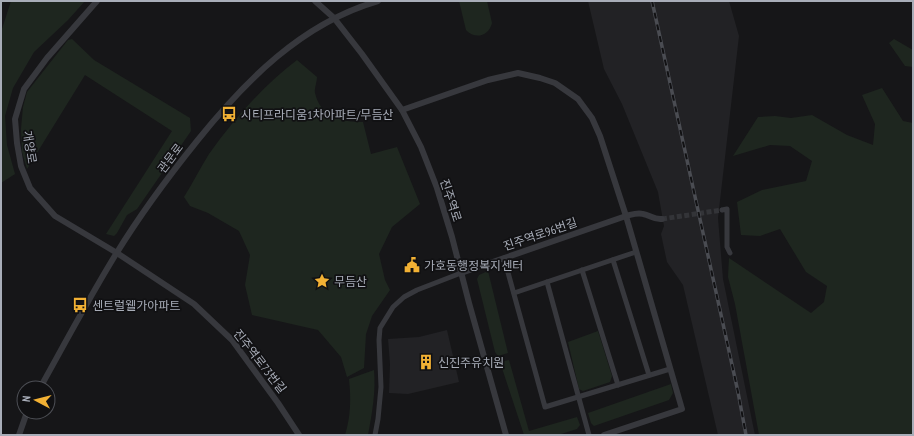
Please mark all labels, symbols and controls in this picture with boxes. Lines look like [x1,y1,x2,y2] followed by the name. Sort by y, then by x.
[220,105,238,123] bus stop icon: 시티프라디움1차아파트/무듬산
[241,107,393,122] place label: 시티프라디움1차아파트/무듬산
[20,129,40,165] street label: 개양로
[154,140,186,176] street label: 관문로
[437,177,465,223] street label: 진주역로
[501,214,579,254] street label: 진주역로96번길
[403,256,421,274] public building icon: 가호동행정복지센터
[424,258,523,273] place label: 가호동행정복지센터
[313,272,331,290] place icon: 무듬산
[334,274,367,289] place label: 무듬산
[71,296,89,314] bus stop icon: 센트럴웰가아파트
[92,298,180,313] place label: 센트럴웰가아파트
[230,326,290,396] street label: 진주역로73번길
[417,353,435,371] building icon: 신진주유치원
[438,355,504,370] place label: 신진주유치원
[16,380,56,420] north arrow
[19,395,33,403] text: N

